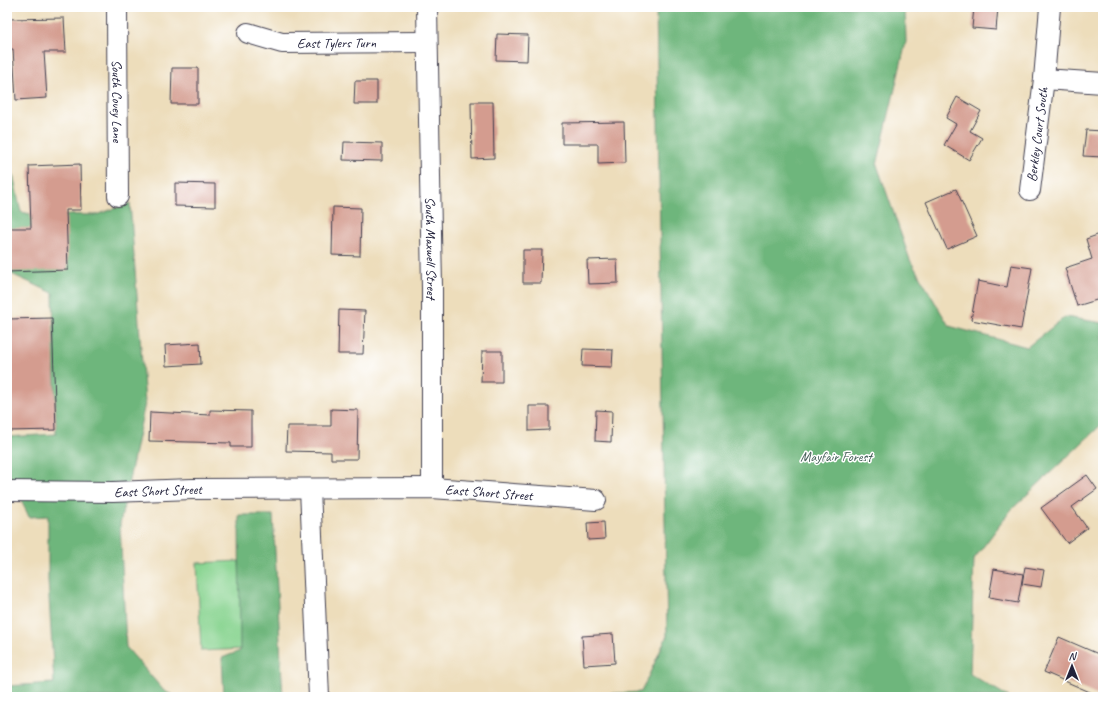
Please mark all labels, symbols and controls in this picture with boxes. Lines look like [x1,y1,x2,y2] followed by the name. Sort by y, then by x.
[297,34,377,52] street label: East Tylers Turn
[108,60,126,144] street label: South Covey Lane
[1023,86,1052,183] street label: Berkley Court South
[421,197,440,301] street label: South Maxwell Street
[800,448,874,465] park label: Mayfair Forest
[114,481,203,501] street label: East Short Street
[444,481,535,504] street label: East Short Street
[1052,646,1092,686] north arrow
[1069,649,1078,663] text: N

